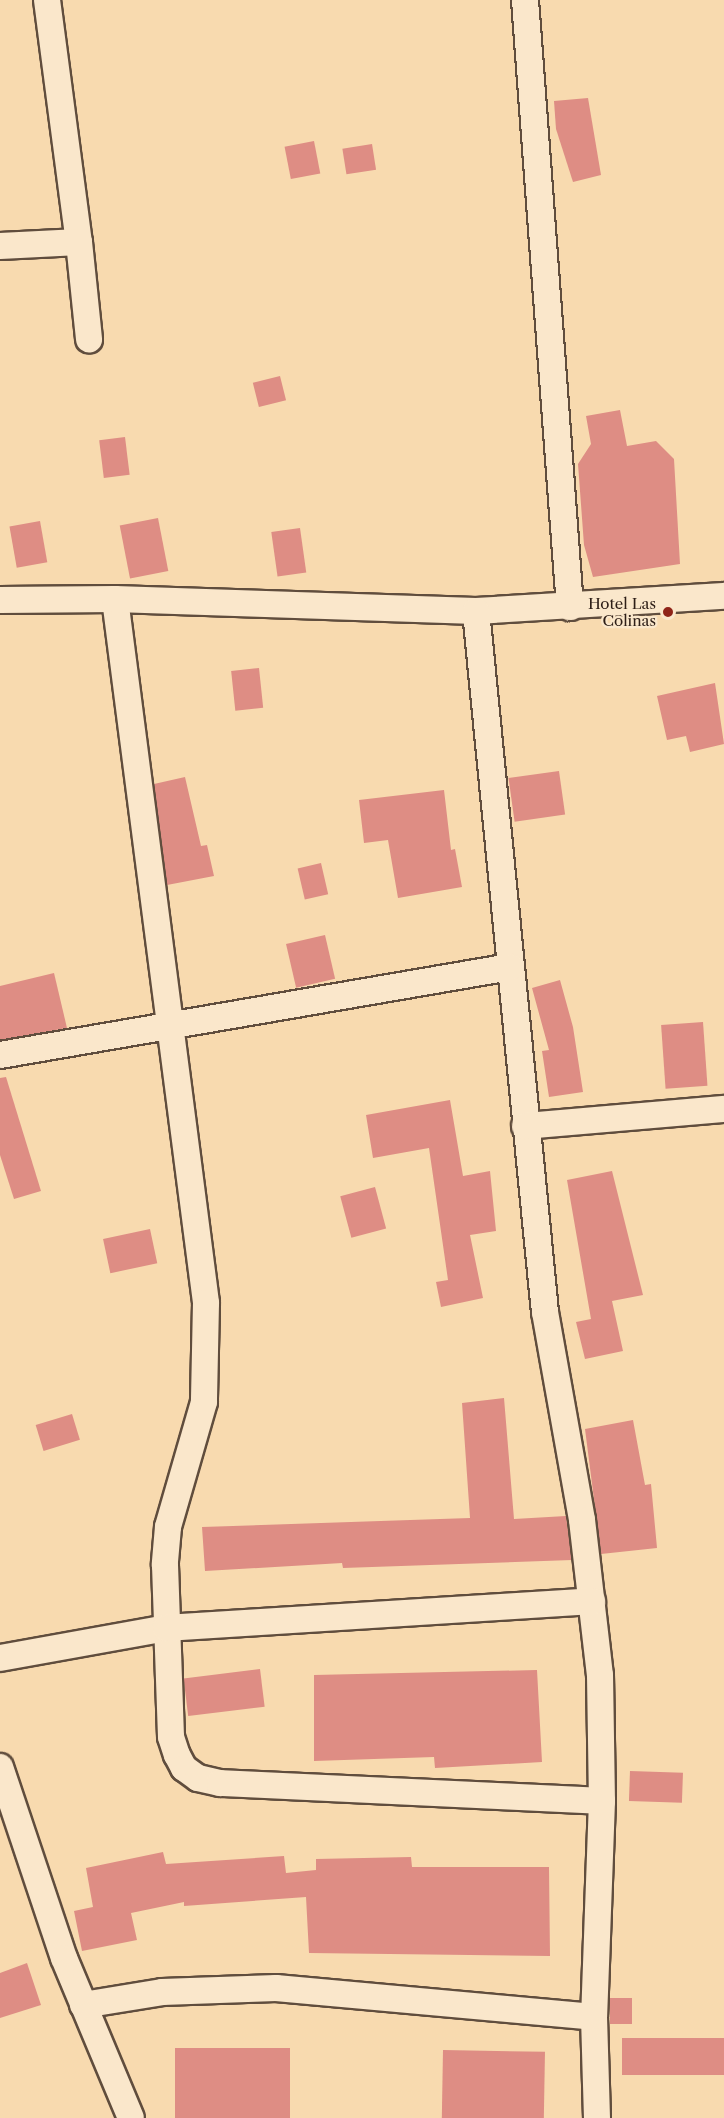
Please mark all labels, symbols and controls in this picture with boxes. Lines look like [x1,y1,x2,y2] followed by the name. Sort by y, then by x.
[588,594,656,629] place label: Hotel Las Colinas
[661,605,675,619] marker: Hotel Las Colinas

